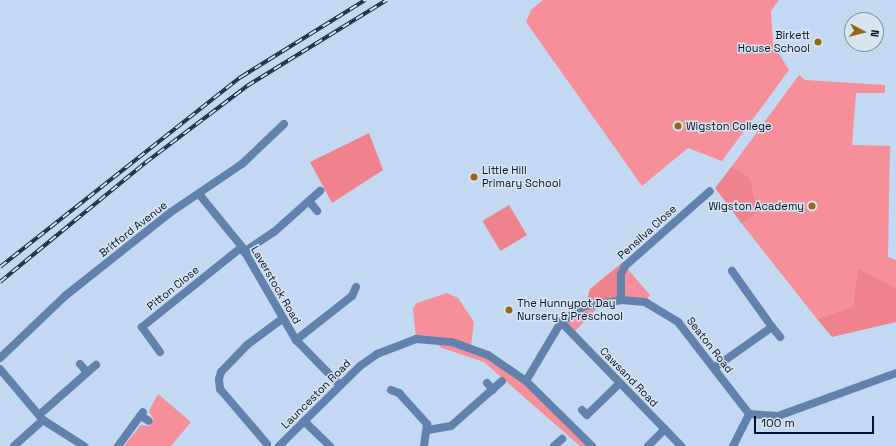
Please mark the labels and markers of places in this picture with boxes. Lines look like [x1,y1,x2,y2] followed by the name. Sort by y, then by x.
[738,29,810,55] place label: Birkett House School
[813,37,823,47] marker: Birkett House School
[686,119,772,133] place label: Wigston College
[673,121,683,131] marker: Wigston College
[482,164,561,190] place label: Little Hill Primary School
[469,172,479,182] marker: Little Hill Primary School
[708,199,804,213] place label: Wigston Academy
[807,201,817,211] marker: Wigston Academy
[517,297,623,323] place label: The Hunnypot Day Nursery & Preschool
[504,305,514,315] marker: The Hunnypot Day Nursery & Preschool

